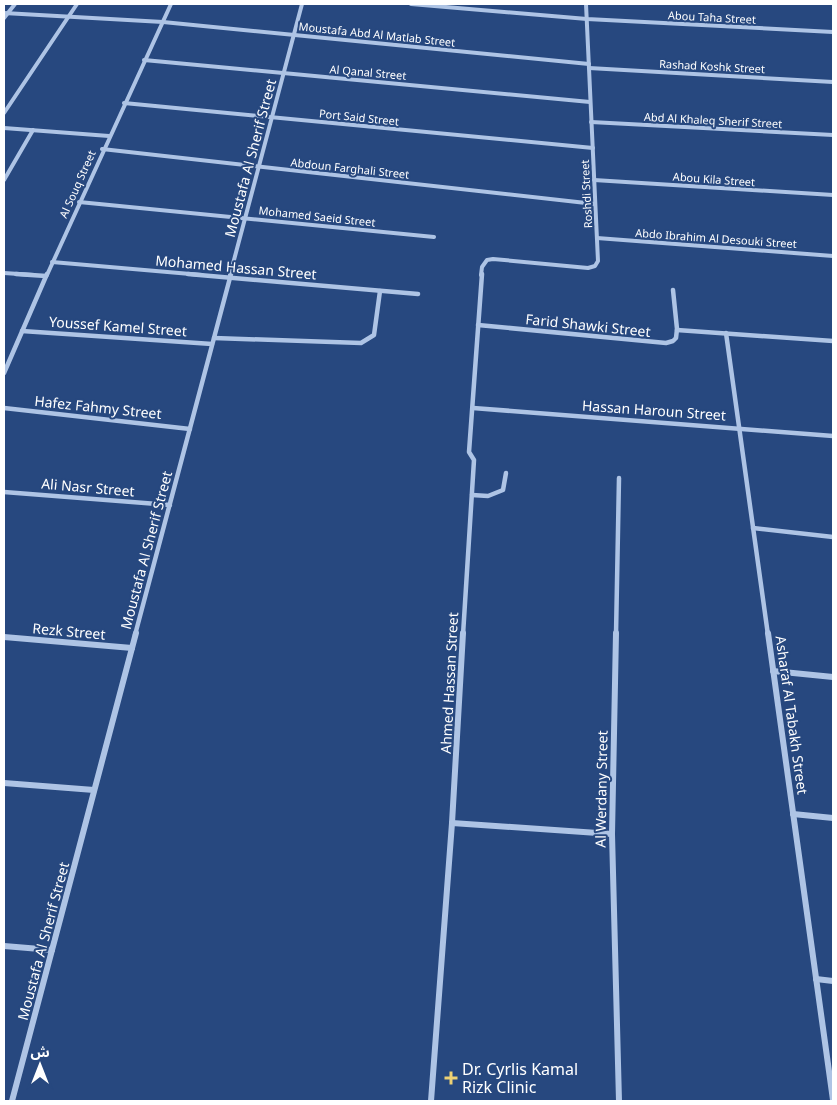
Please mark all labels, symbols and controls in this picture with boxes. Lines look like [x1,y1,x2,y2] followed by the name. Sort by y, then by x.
[668,7,756,27] street label: Abou Taha Street
[298,18,456,50] street label: Moustafa Abd Al Matlab Street
[659,56,765,76] street label: Rashad Koshk Street
[329,61,407,83] street label: Al Qanal Street
[220,77,280,239] street label: Moustafa Al Sherif Street
[318,105,400,129] street label: Port Said Street
[644,109,783,131] street label: Abd Al Khaleq Sherif Street
[55,148,99,220] street label: Al Souq Street
[290,154,410,182] street label: Abdoun Farghali Street
[577,159,595,229] street label: Roshdi Street
[672,169,756,189] street label: Abou Kila Street
[258,202,376,230] street label: Mohamed Saeid Street
[635,225,797,251] street label: Abdo Ibrahim Al Desouki Street
[155,250,317,284] street label: Mohamed Hassan Street
[524,309,652,341] street label: Farid Shawki Street
[49,312,187,340] street label: Youssef Kamel Street
[33,391,163,423] street label: Hafez Fahmy Street
[581,395,727,425] street label: Hassan Haroun Street
[116,469,176,631] street label: Moustafa Al Sherif Street
[41,473,135,501] street label: Ali Nasr Street
[436,612,462,754] street label: Ahmed Hassan Street
[32,618,106,644] street label: Rezk Street
[771,634,813,796] street label: Asharaf Al Tabakh Street
[590,730,612,848] street label: Al Werdany Street
[13,860,73,1022] street label: Moustafa Al Sherif Street
[15,1040,65,1090] north arrow
[30,1042,50,1061] text: ش
[462,1058,578,1098] place label: Dr. Cyrlis Kamal Rizk Clinic
[444,1071,458,1085] marker: Dr. Cyrlis Kamal Rizk Clinic

